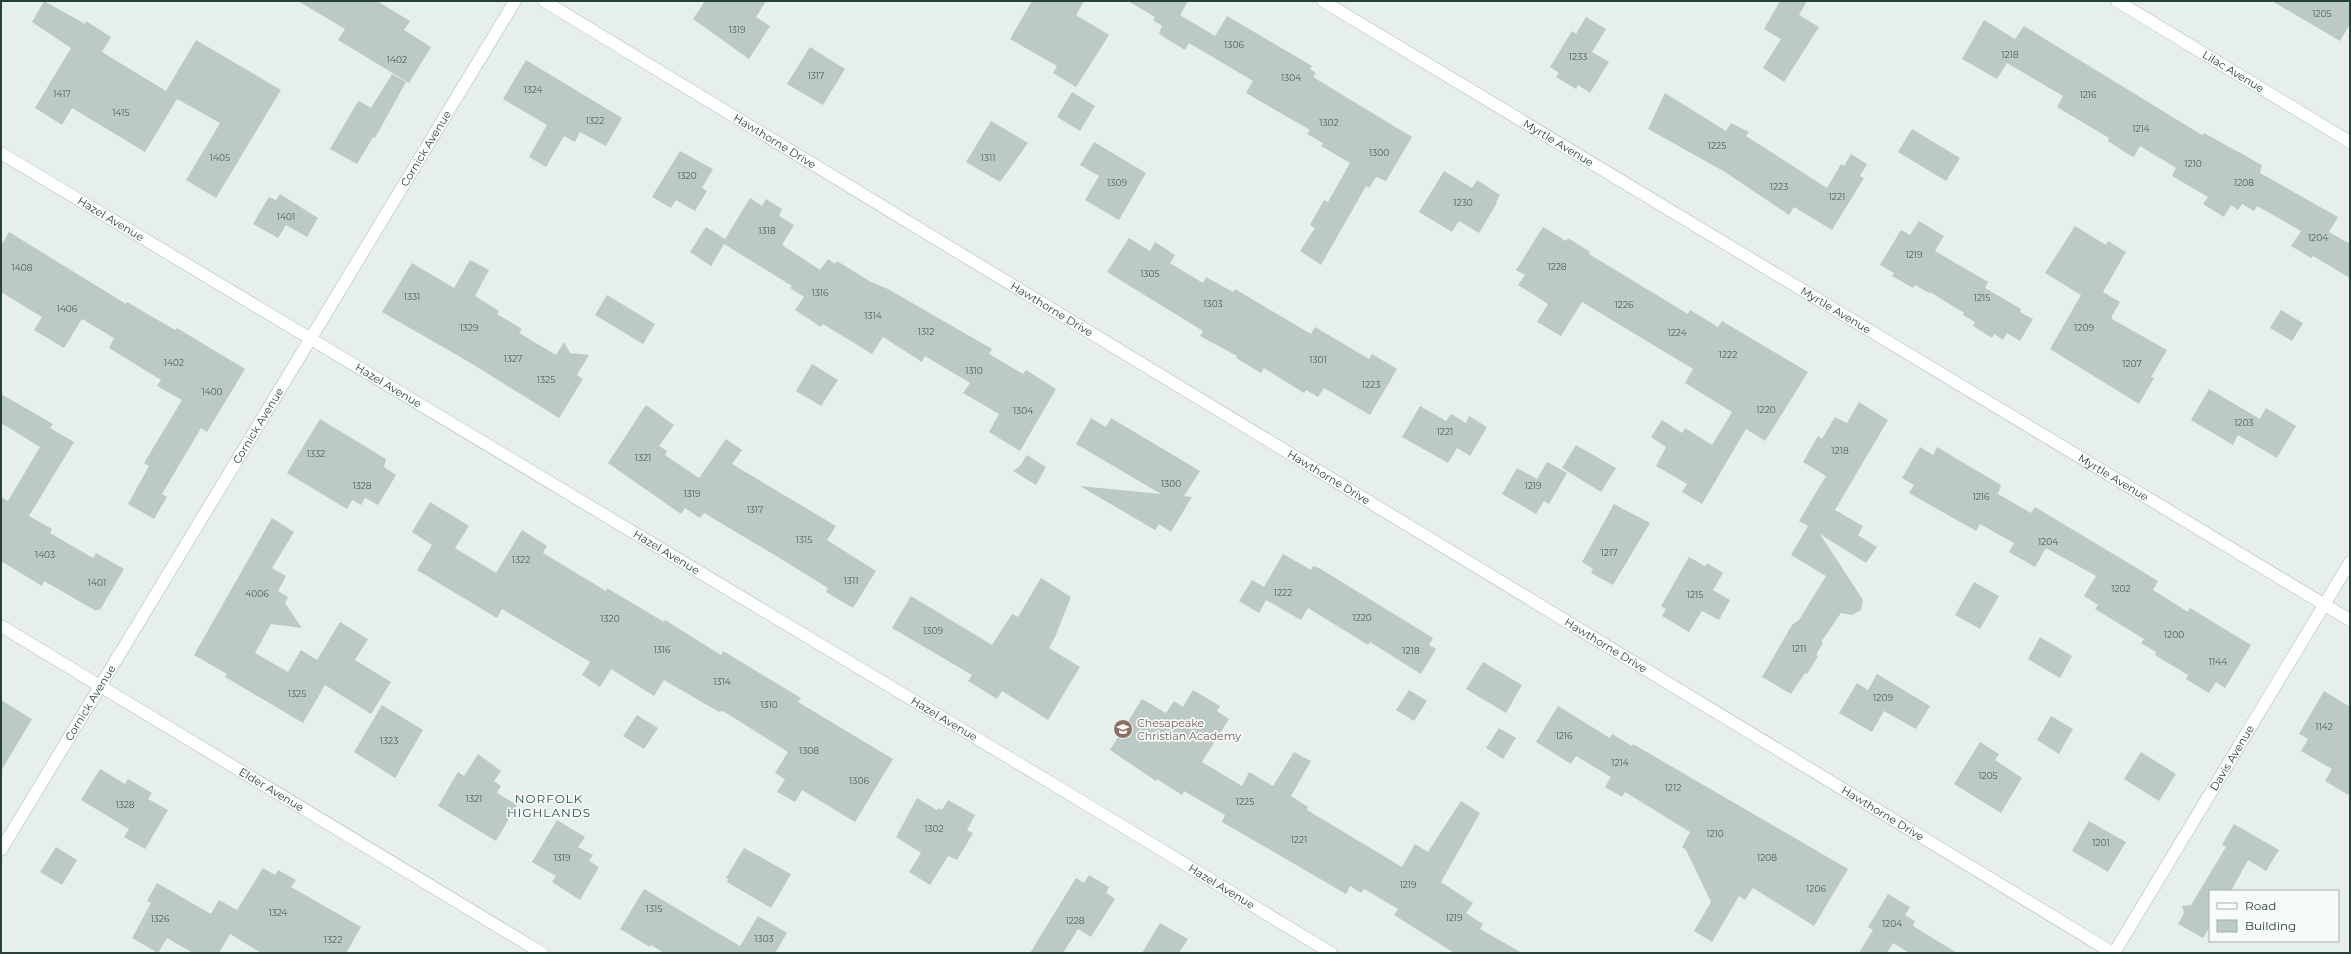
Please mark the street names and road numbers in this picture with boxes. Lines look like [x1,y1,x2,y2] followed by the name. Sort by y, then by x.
[2200,47,2267,96] street label: Lilac Avenue
[397,108,454,189] street label: Cornick Avenue
[731,111,819,172] street label: Hawthorne Drive
[1521,116,1597,170] street label: Myrtle Avenue
[75,194,147,244] street label: Hazel Avenue
[1008,279,1096,340] street label: Hawthorne Drive
[1798,284,1874,337] street label: Myrtle Avenue
[353,360,425,411] street label: Hazel Avenue
[230,385,286,466] street label: Cornick Avenue
[1285,447,1373,508] street label: Hawthorne Drive
[2076,451,2152,504] street label: Myrtle Avenue
[631,527,703,578] street label: Hazel Avenue
[1562,615,1650,676] street label: Hawthorne Drive
[62,662,119,743] street label: Cornick Avenue
[909,694,980,744] street label: Hazel Avenue
[2207,722,2257,793] street label: Davis Avenue
[236,765,307,815] street label: Elder Avenue
[1839,783,1927,844] street label: Hawthorne Drive
[1186,861,1258,912] street label: Hazel Avenue

